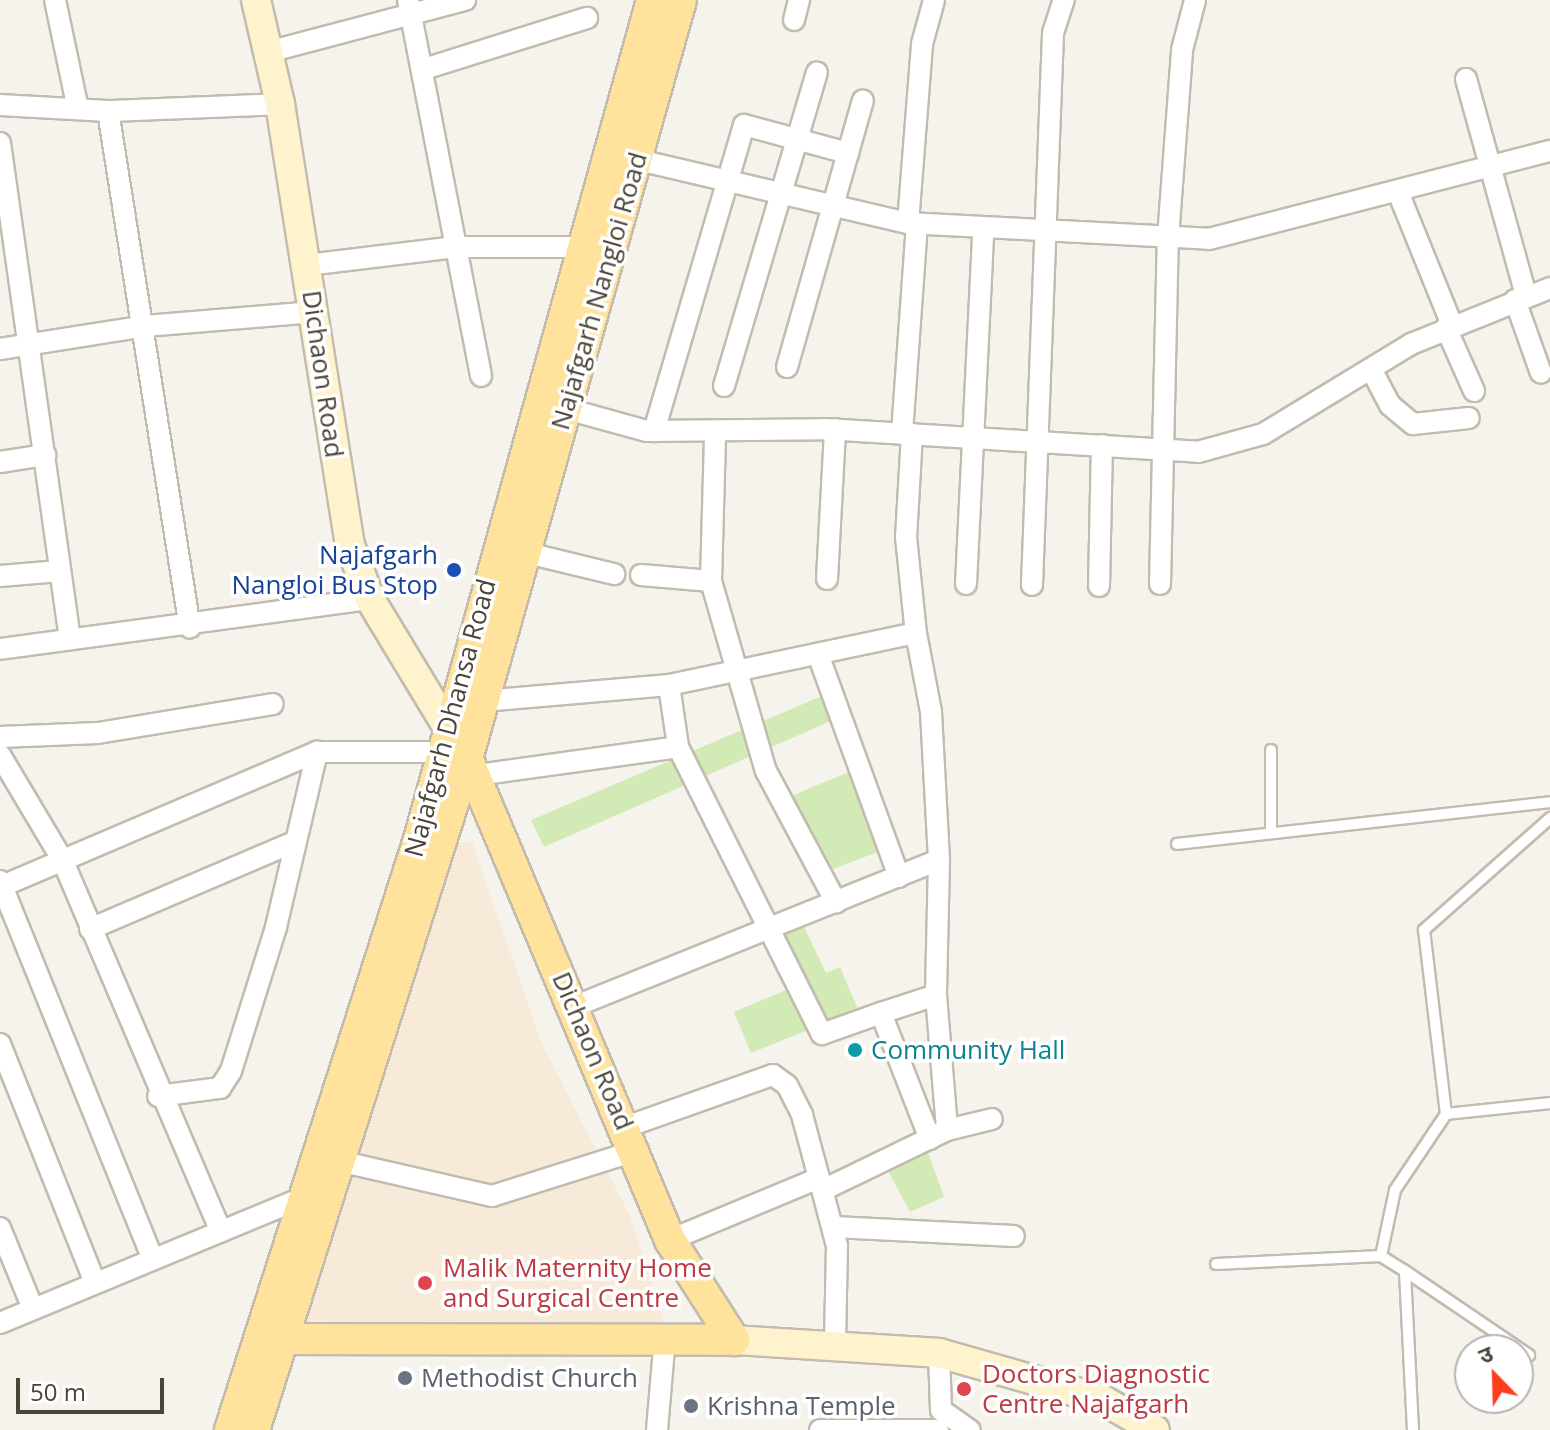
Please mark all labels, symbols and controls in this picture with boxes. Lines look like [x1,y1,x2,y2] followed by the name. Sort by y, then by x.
[544,149,654,433] street label: Najafgarh Nangloi Road
[296,288,350,460] street label: Dichaon Road
[231,539,438,600] place label: Najafgarh Nangloi Bus Stop
[445,561,463,579] marker: Najafgarh Nangloi Bus Stop
[398,576,502,860] street label: Najafgarh Dhansa Road
[546,967,640,1135] street label: Dichaon Road
[871,1034,1065,1066] place label: Community Hall
[846,1041,864,1059] marker: Community Hall
[443,1252,712,1314] place label: Malik Maternity Home and Surgical Centre
[414,1272,436,1294] marker: Malik Maternity Home and Surgical Centre
[1454,1334,1534,1414] north arrow
[1474,1337,1497,1370] text: उ
[982,1358,1210,1420] place label: Doctors Diagnostic Centre Najafgarh
[20,1362,168,1412] scale bar
[421,1362,638,1394] place label: Methodist Church
[396,1369,414,1387] marker: Methodist Church
[30,1375,86,1408] text: 50 m
[953,1378,975,1400] marker: Doctors Diagnostic Centre Najafgarh
[707,1390,896,1422] place label: Krishna Temple
[682,1397,700,1415] marker: Krishna Temple

